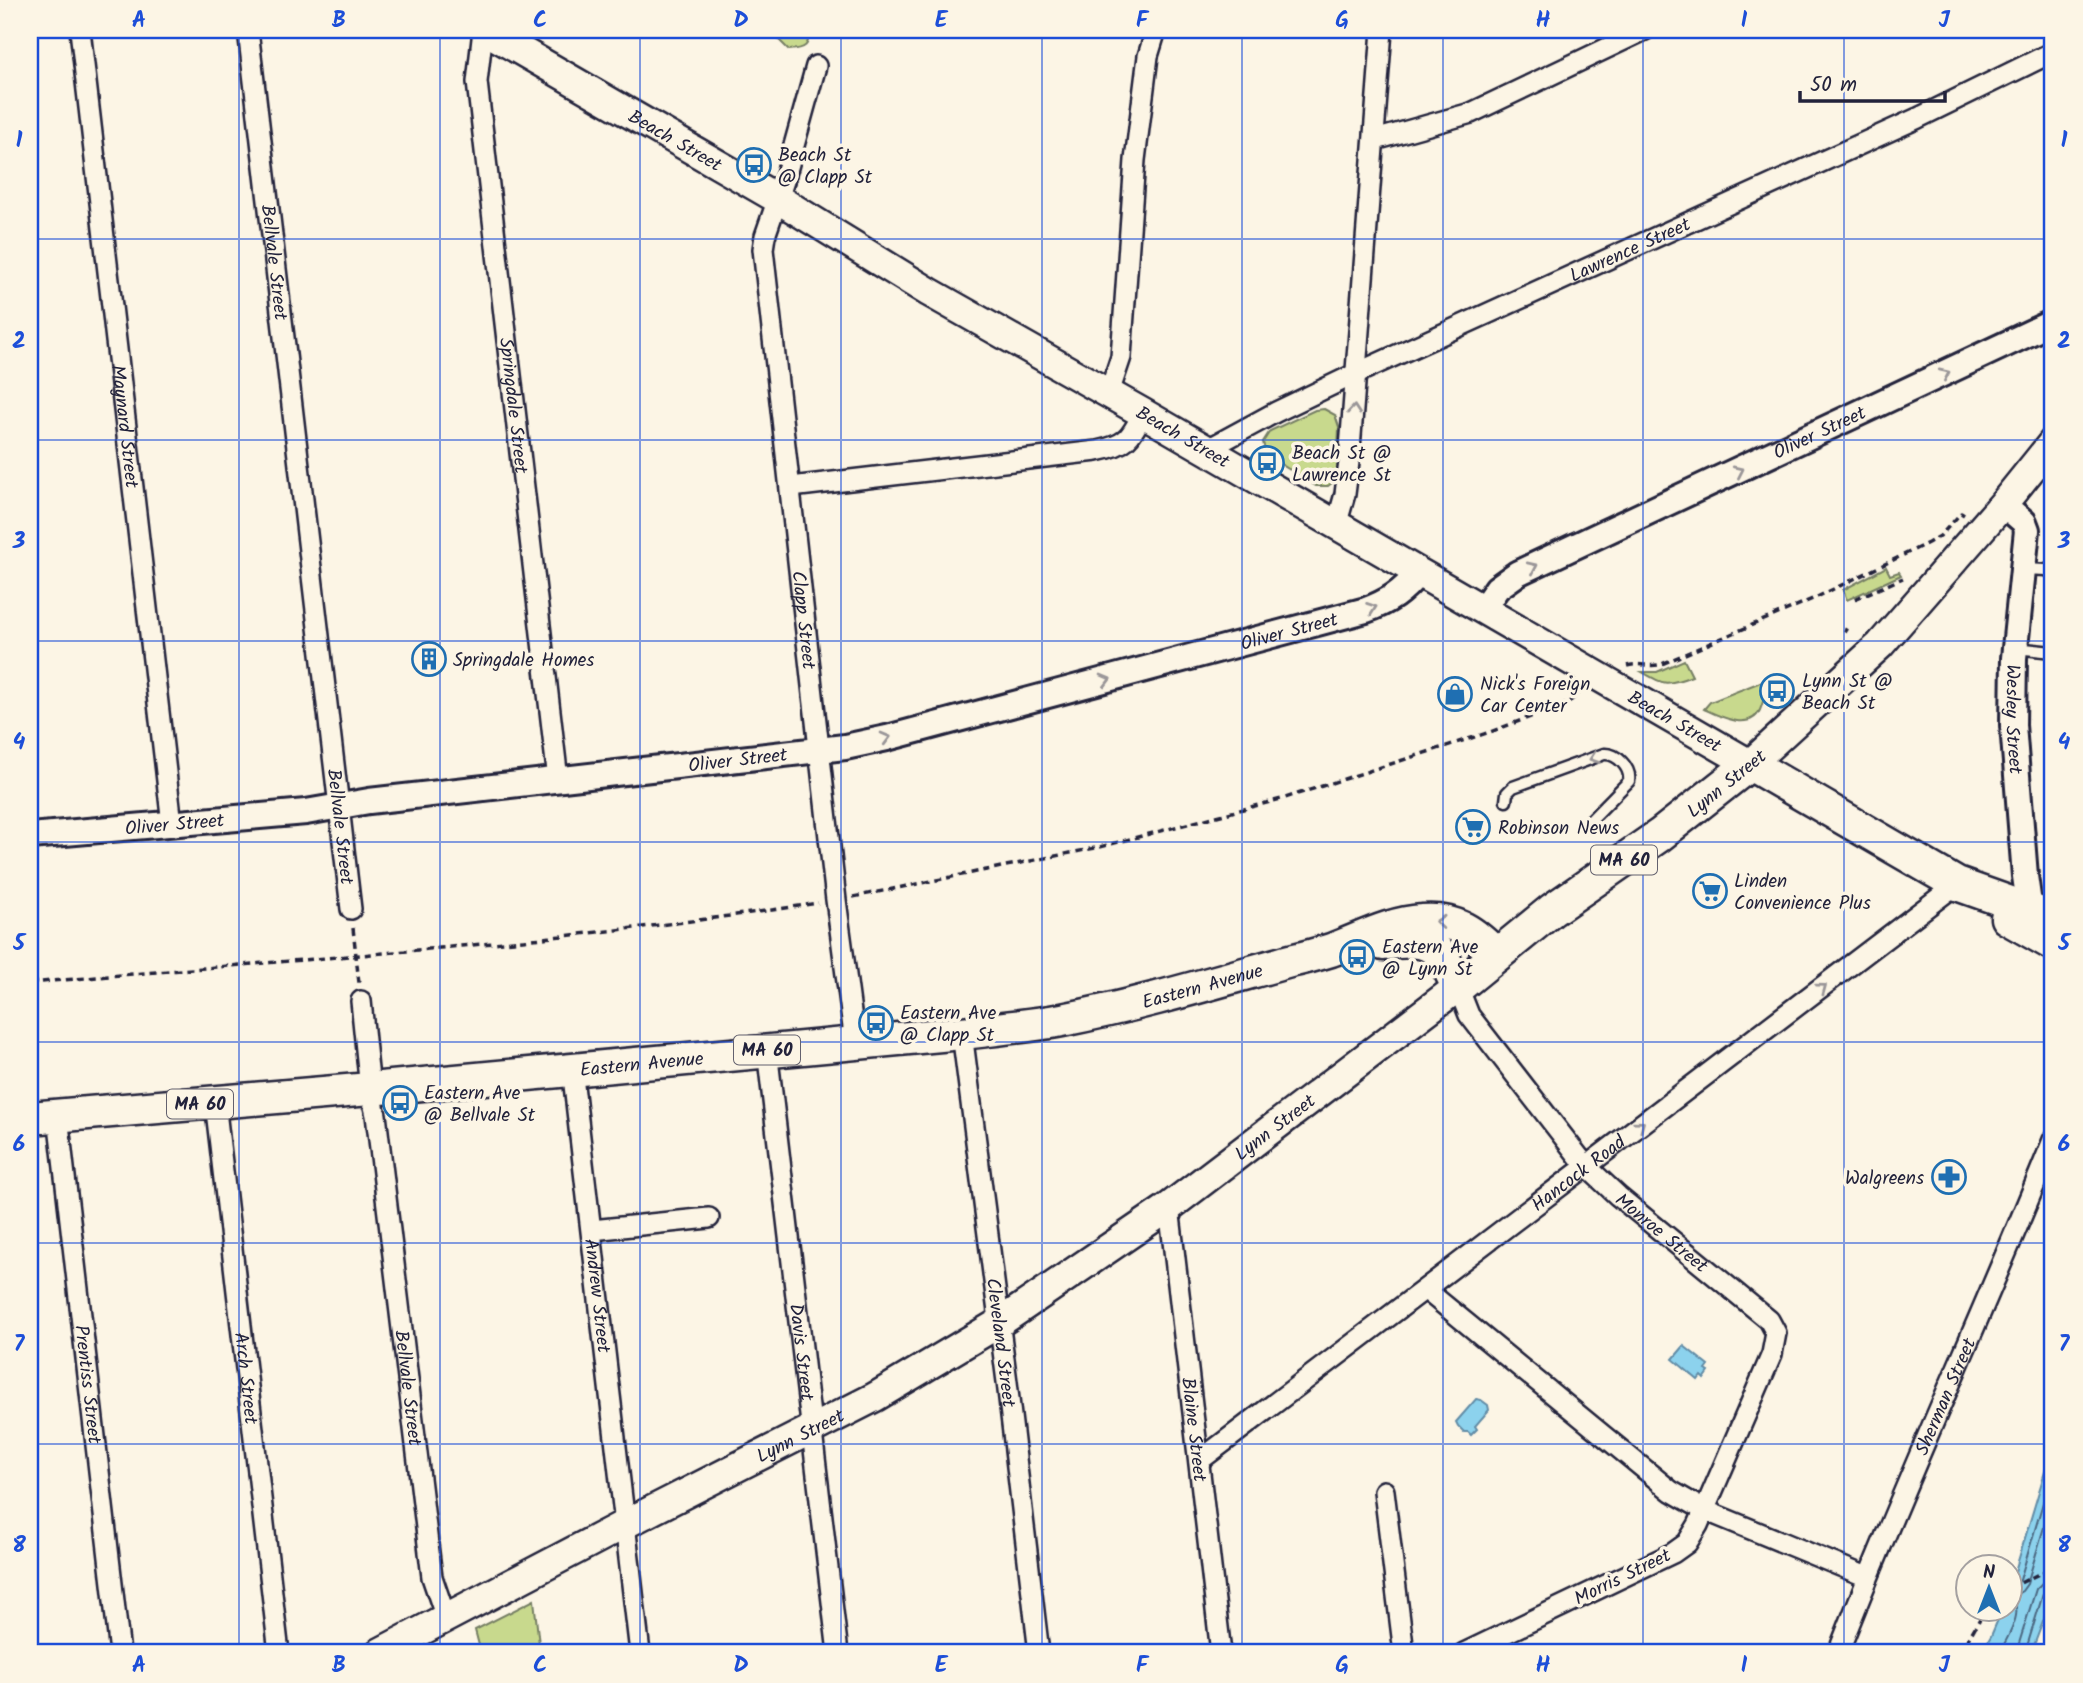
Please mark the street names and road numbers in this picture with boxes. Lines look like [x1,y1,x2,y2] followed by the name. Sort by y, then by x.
[622,103,728,181] street label: Beach Street
[252,203,295,323] street label: Bellvale Street
[1565,210,1696,291] street label: Lawrence Street
[490,336,535,476] street label: Springdale Street
[102,363,146,490] street label: Maynard Street
[1130,399,1235,477] street label: Beach Street
[1768,399,1872,468] street label: Oliver Street
[782,569,823,672] street label: Clapp Street
[1237,605,1342,660] street label: Oliver Street
[1996,664,2030,776] street label: Wesley Street
[1621,683,1727,762] street label: Beach Street
[687,741,790,782] street label: Oliver Street
[1681,742,1774,826] street label: Lynn Street
[318,767,361,887] street label: Bellvale Street
[124,806,226,845] street label: Oliver Street
[1591,846,1657,874] road number: MA 60
[1139,956,1267,1018] street label: Eastern Avenue
[734,1036,800,1064] road number: MA 60
[579,1044,705,1086] street label: Eastern Avenue
[1229,1087,1323,1169] street label: Lynn Street
[167,1090,233,1119] road number: MA 60
[1525,1128,1633,1220] street label: Hancock Road
[1608,1186,1715,1282] street label: Monroe Street
[575,1237,618,1355] street label: Andrew Street
[977,1276,1023,1410] street label: Cleveland Street
[780,1302,821,1403] street label: Davis Street
[65,1323,109,1446] street label: Prentiss Street
[385,1329,429,1448] street label: Bellvale Street
[225,1331,265,1427] street label: Arch Street
[1908,1333,1985,1460] street label: Sherman Street
[1172,1376,1214,1484] street label: Blaine Street
[752,1402,851,1472] street label: Lynn Street
[1569,1541,1677,1614] street label: Morris Street

